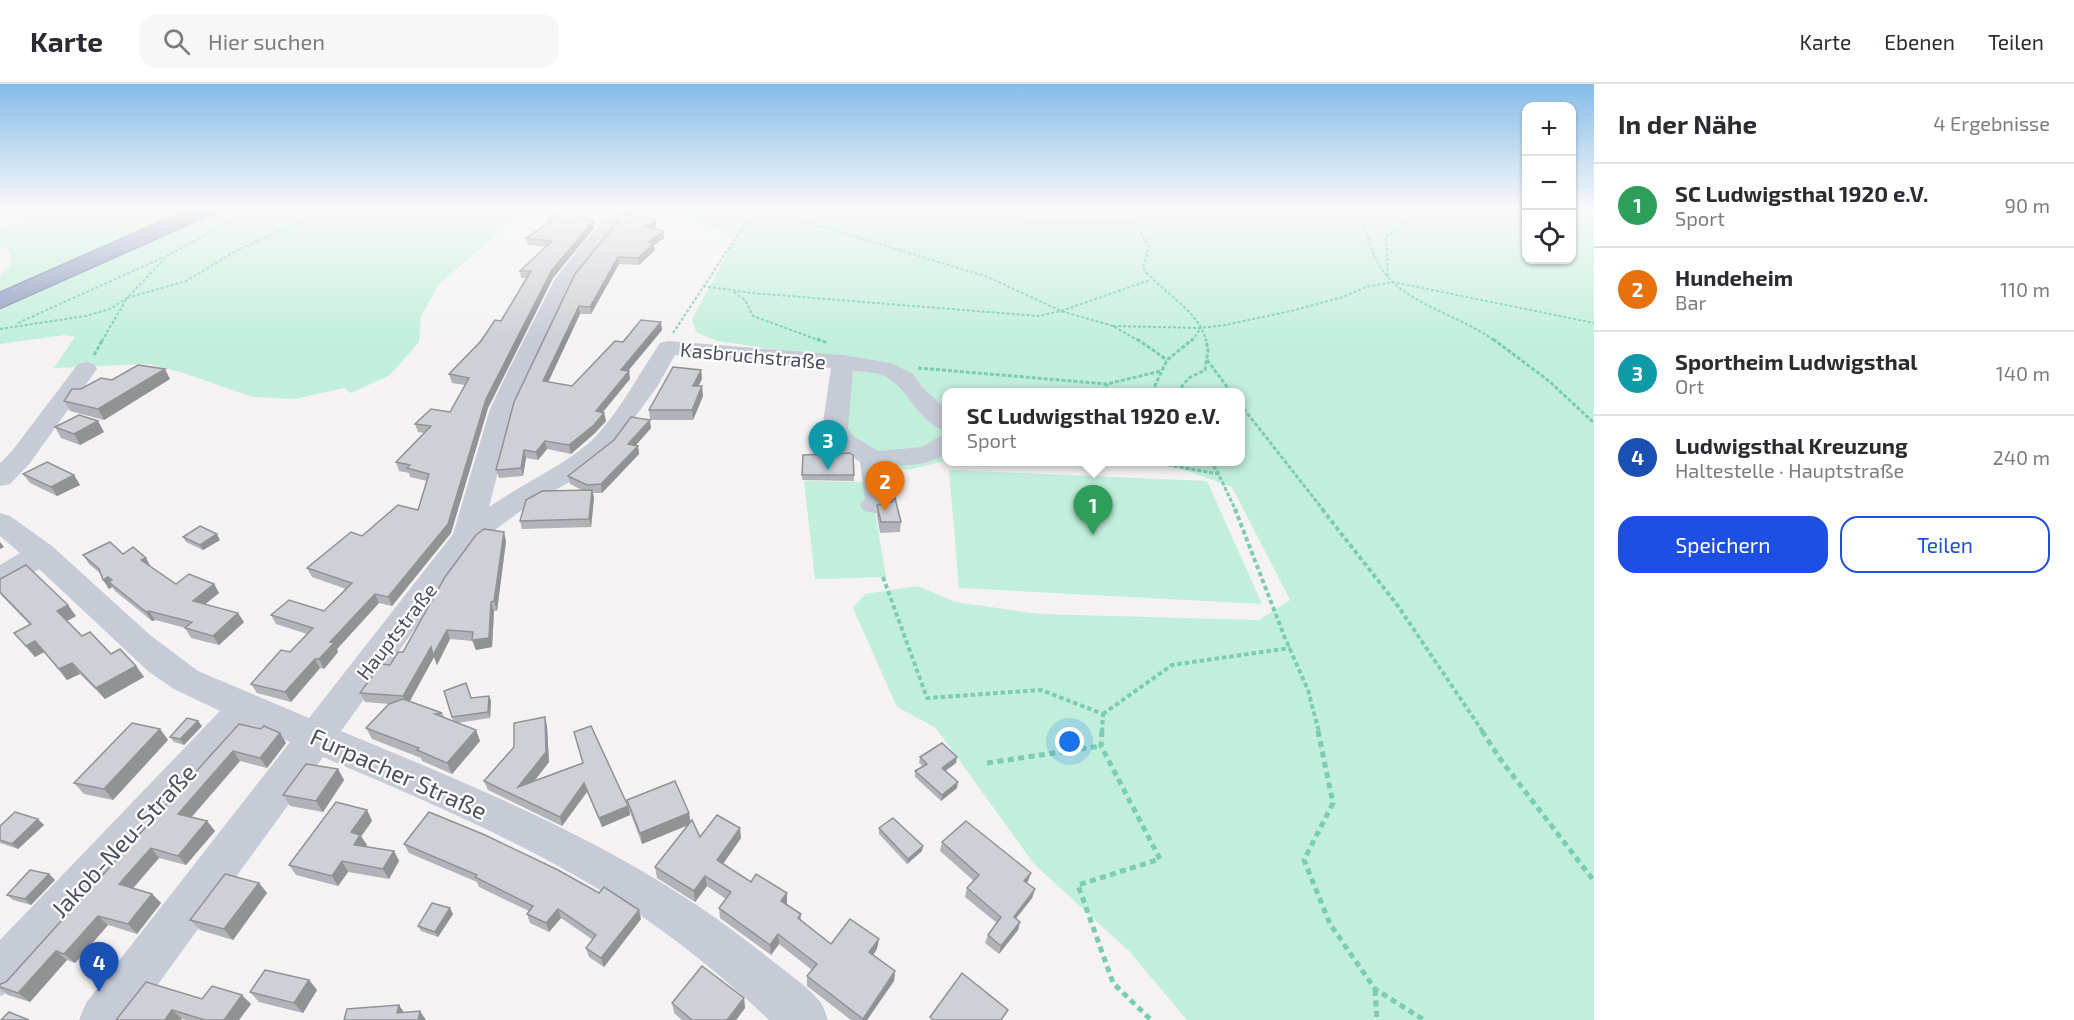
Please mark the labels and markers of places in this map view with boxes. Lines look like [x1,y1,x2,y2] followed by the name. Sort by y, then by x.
[808,420,848,470] pin: 3
[866,462,904,511] pin: 2
[1074,486,1112,535] pin: 1
[80,942,118,992] pin: 4

